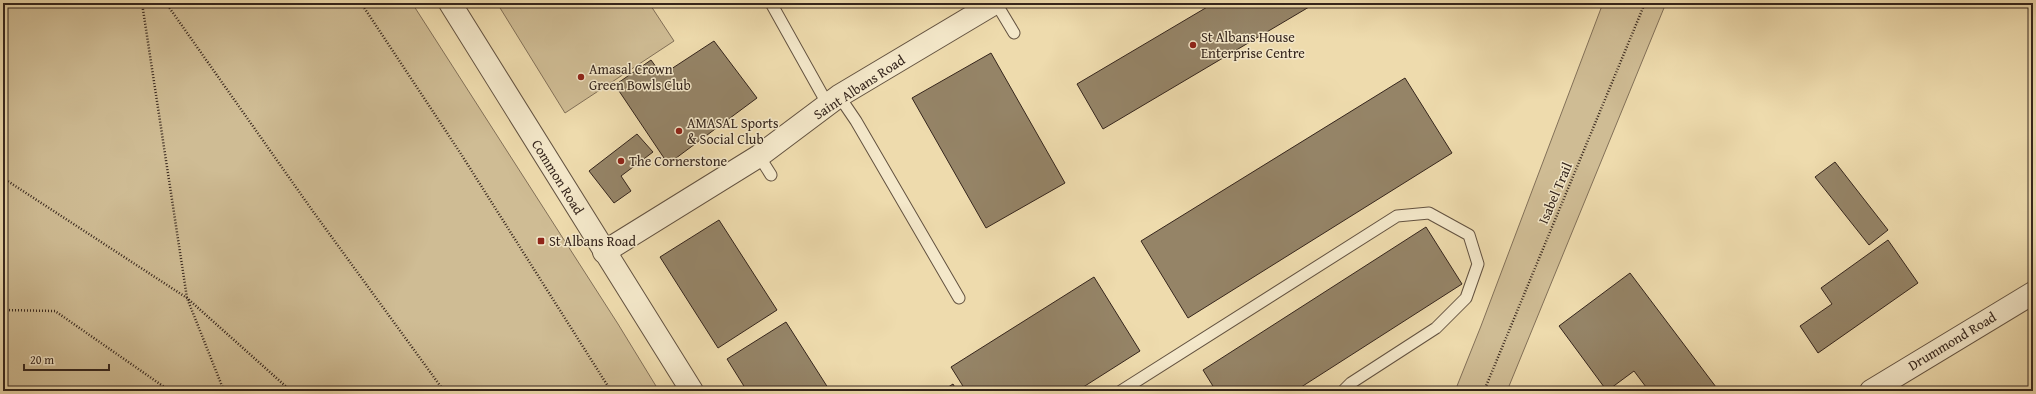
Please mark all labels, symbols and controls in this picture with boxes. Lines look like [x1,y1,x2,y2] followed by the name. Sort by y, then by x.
[1201,27,1305,63] place label: St Albans House Enterprise Centre
[1188,40,1198,50] marker: St Albans House Enterprise Centre
[809,50,909,124] street label: Saint Albans Road
[589,59,691,95] place label: Amasal Crown Green Bowls Club
[576,72,586,82] marker: Amasal Crown Green Bowls Club
[687,113,779,149] place label: AMASAL Sports & Social Club
[674,126,684,136] marker: AMASAL Sports & Social Club
[527,136,589,219] street label: Common Road
[629,151,728,171] place label: The Cornerstone
[616,156,626,166] marker: The Cornerstone
[1533,159,1577,227] street label: Isabel Trail
[549,231,636,251] place label: St Albans Road
[536,236,546,246] marker: St Albans Road
[1904,307,2000,375] street label: Drummond Road
[24,346,109,372] scale bar
[30,351,54,368] text: 20 m

